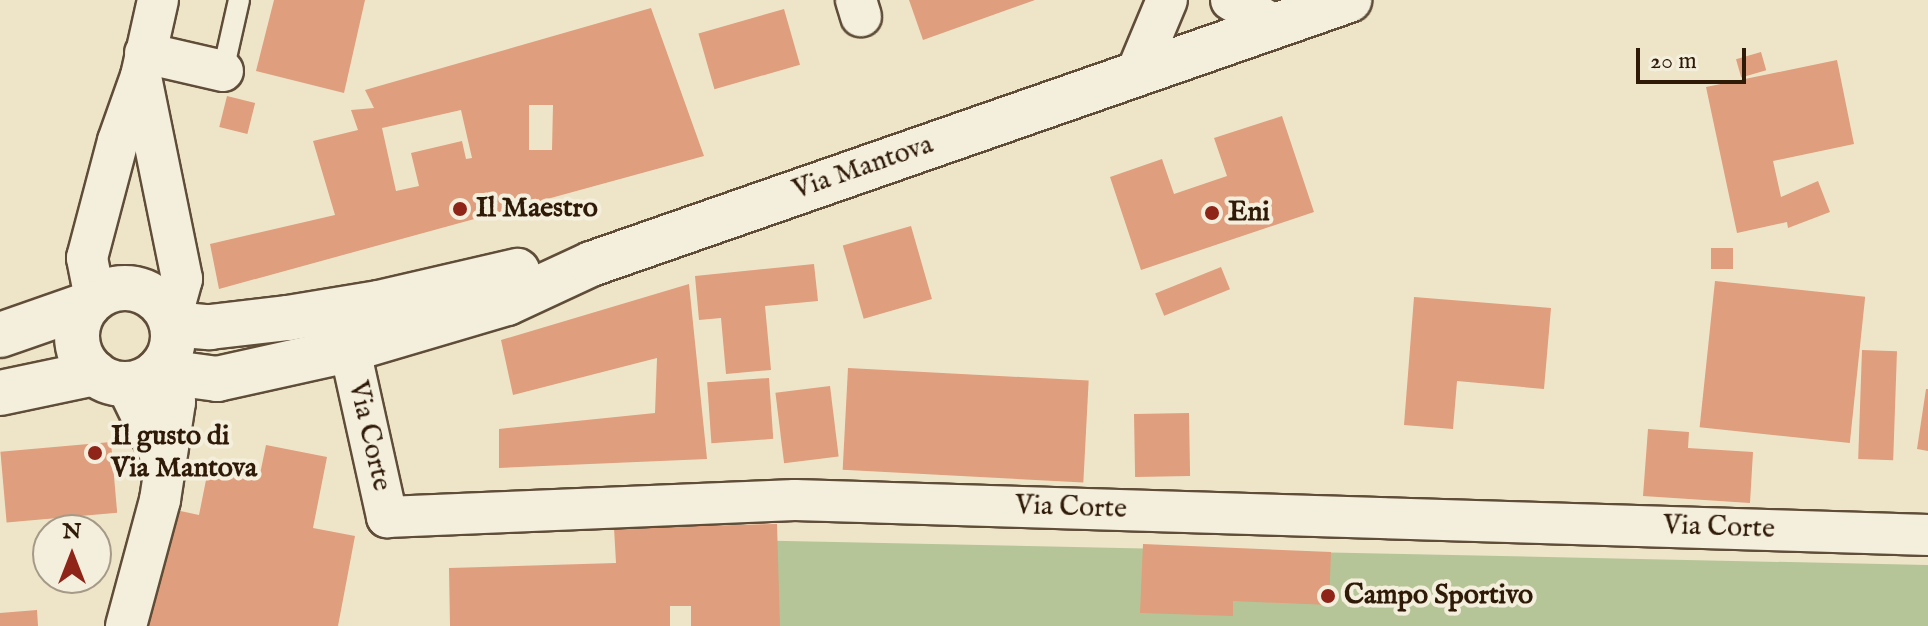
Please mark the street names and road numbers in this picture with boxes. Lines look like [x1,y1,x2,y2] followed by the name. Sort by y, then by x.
[788,128,938,208] street label: Via Mantova
[340,378,398,494] street label: Via Corte
[1015,489,1127,527] street label: Via Corte
[1663,509,1775,547] street label: Via Corte

